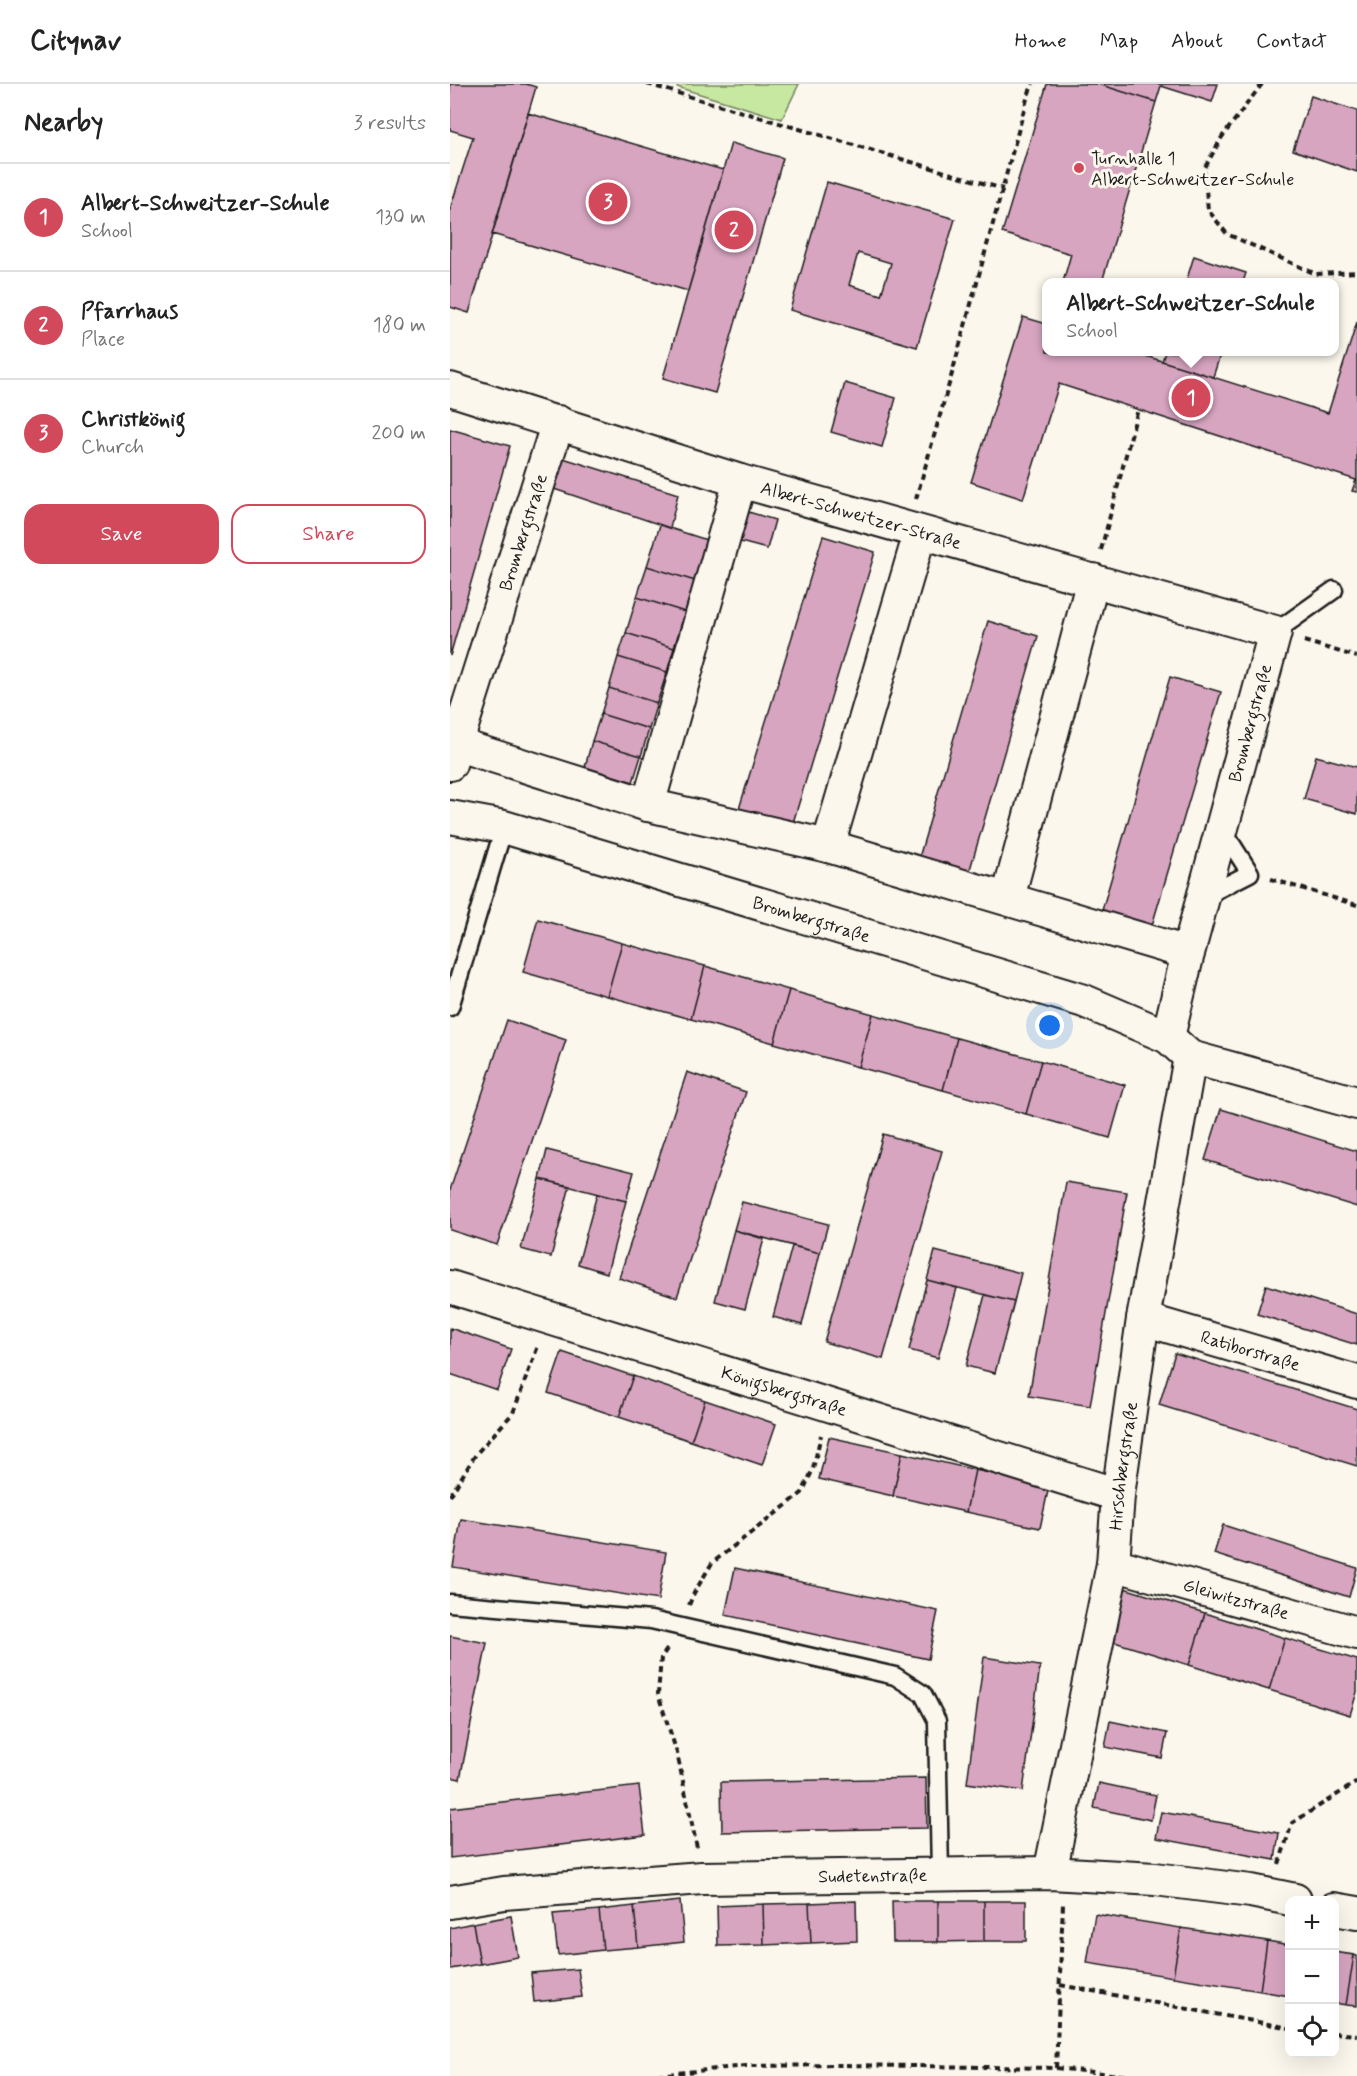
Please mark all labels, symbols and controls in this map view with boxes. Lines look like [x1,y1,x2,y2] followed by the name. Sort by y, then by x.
[30,23,121,60] text: Citynav
[1015,27,1067,55] text: Home
[1100,27,1138,55] text: Map
[1171,27,1223,55] text: About
[1256,27,1327,55] text: Contact
[24,106,103,140] text: Nearby
[354,110,426,137] text: 3 results
[1091,147,1294,192] place label: Turnhalle 1 Albert-Schweitzer-Schule
[1072,161,1086,175] marker: Turnhalle 1 Albert-Schweitzer-Schule
[588,180,628,224] pin: 3
[81,190,330,218] text: Albert-Schweitzer-Schule
[39,204,48,231] text: 1
[375,204,426,231] text: 130 m
[714,208,754,252] pin: 2
[81,218,133,245] text: School
[1042,278,1339,356] popup
[1066,290,1315,318] text: Albert-Schweitzer-Schule
[81,298,178,326] text: Pfarrhaus
[39,312,48,339] text: 2
[373,312,426,339] text: 180 m
[1066,318,1118,345] text: School
[81,326,125,353] text: Place
[1172,376,1210,420] pin: 1
[81,406,185,434] text: Christkönig
[39,420,48,447] text: 3
[371,420,426,447] text: 200 m
[81,434,144,461] text: Church
[494,471,554,594] street label: Brombergstraße
[758,476,964,556] street label: Albert-Schweitzer-Straße
[24,504,219,564] button: Save
[231,504,426,564] button: Share
[1224,661,1280,786] street label: Brombergstraße
[750,891,873,949] street label: Brombergstraße
[1035,1011,1064,1040] your location
[1197,1326,1303,1378] street label: Ratiborstraße
[718,1361,850,1423] street label: Königsbergstraße
[1104,1400,1144,1531] street label: Hirschbergstraße
[1180,1573,1292,1626] street label: Gleiwitzstraße
[818,1864,928,1889] street label: Sudetenstraße
[1285,1896,1339,2058] map controls
[1285,1896,1339,1950] button: +
[1285,1950,1339,2004] button: −
[1285,2004,1339,2058] button: locate

